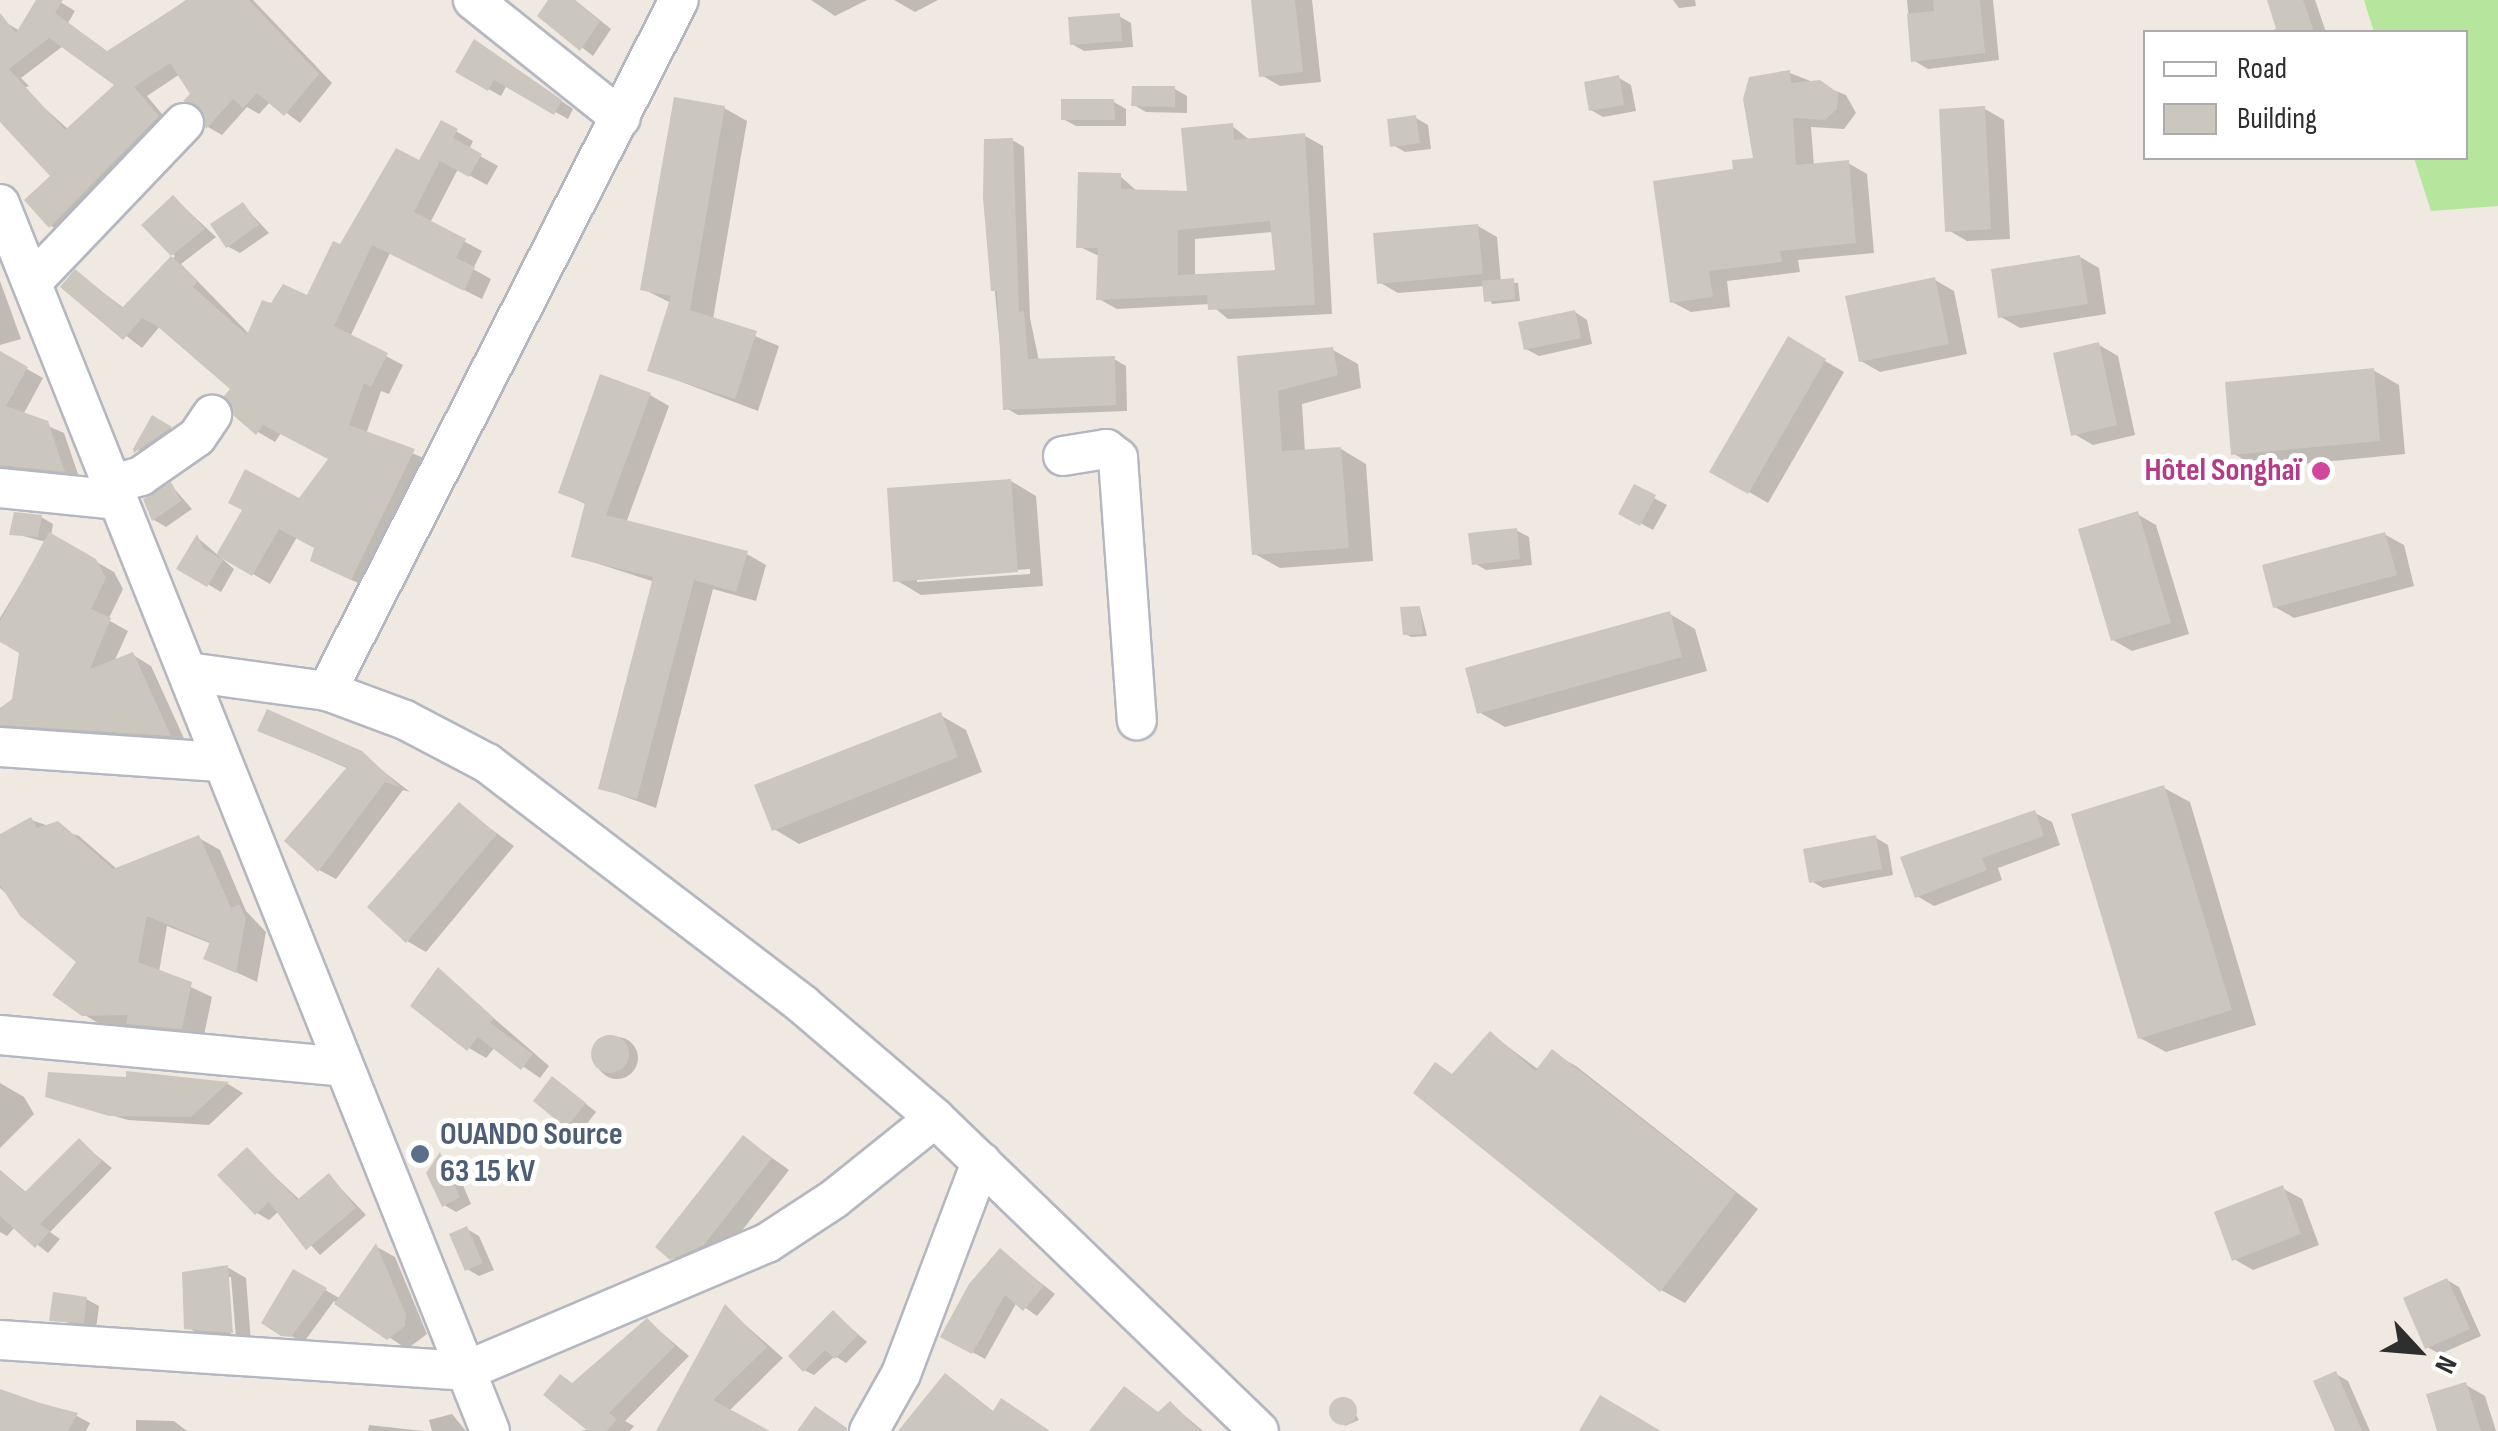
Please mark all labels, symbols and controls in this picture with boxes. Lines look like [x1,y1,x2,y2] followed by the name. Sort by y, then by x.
[2143,30,2468,160] legend
[2237,51,2287,87] text: Road
[2237,101,2317,137] text: Building
[2145,452,2301,490] place label: Hôtel Songhaï
[2310,460,2332,482] marker: Hôtel Songhaï
[440,1117,623,1192] place label: OUANDO Source 63 15 kV
[409,1143,431,1165] marker: OUANDO Source 63 15 kV
[2368,1301,2468,1401] north arrow
[2427,1350,2464,1378] text: N

